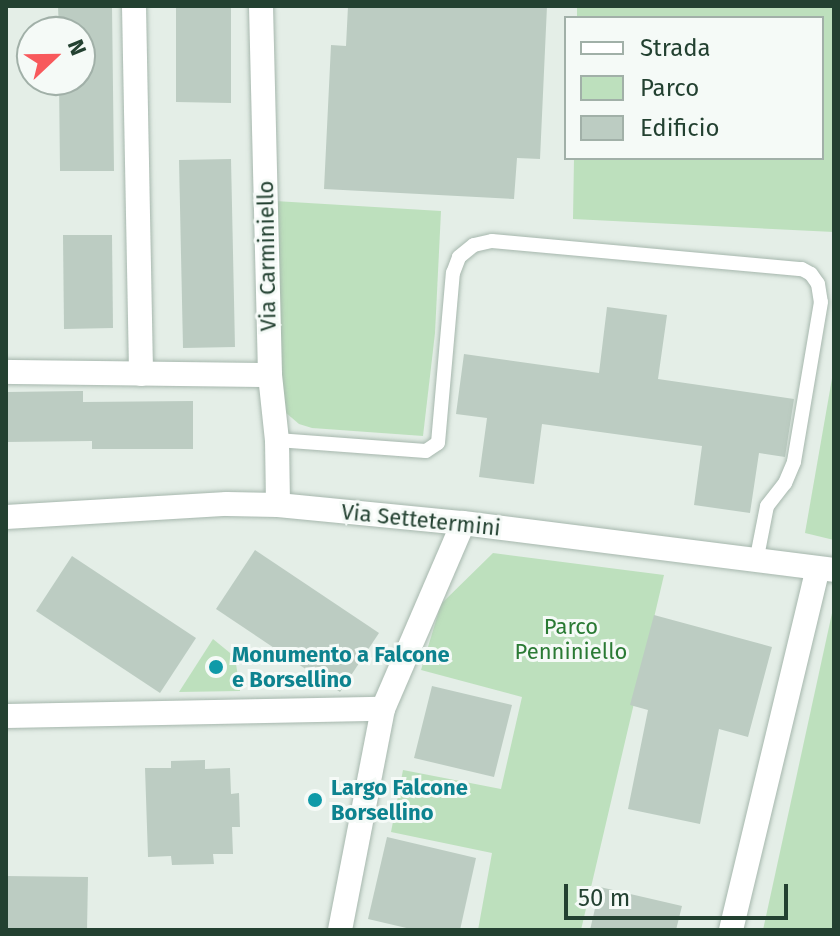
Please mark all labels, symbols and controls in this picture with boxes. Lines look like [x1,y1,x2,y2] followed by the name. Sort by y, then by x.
[16,16,96,96] north arrow
[564,16,824,160] legend
[640,34,711,62] text: Strada
[62,36,92,59] text: N
[640,74,699,102] text: Parco
[640,114,720,142] text: Edificio
[252,180,282,332] street label: Via Carminiello
[340,499,502,541] street label: Via Settetermini
[515,613,627,664] park label: Parco Penniniello
[232,641,450,692] place label: Monumento a Falcone e Borsellino
[207,658,225,676] marker: Monumento a Falcone e Borsellino
[331,774,468,826] place label: Largo Falcone Borsellino
[306,791,324,809] marker: Largo Falcone Borsellino
[568,868,792,918] scale bar
[578,884,630,912] text: 50 m

